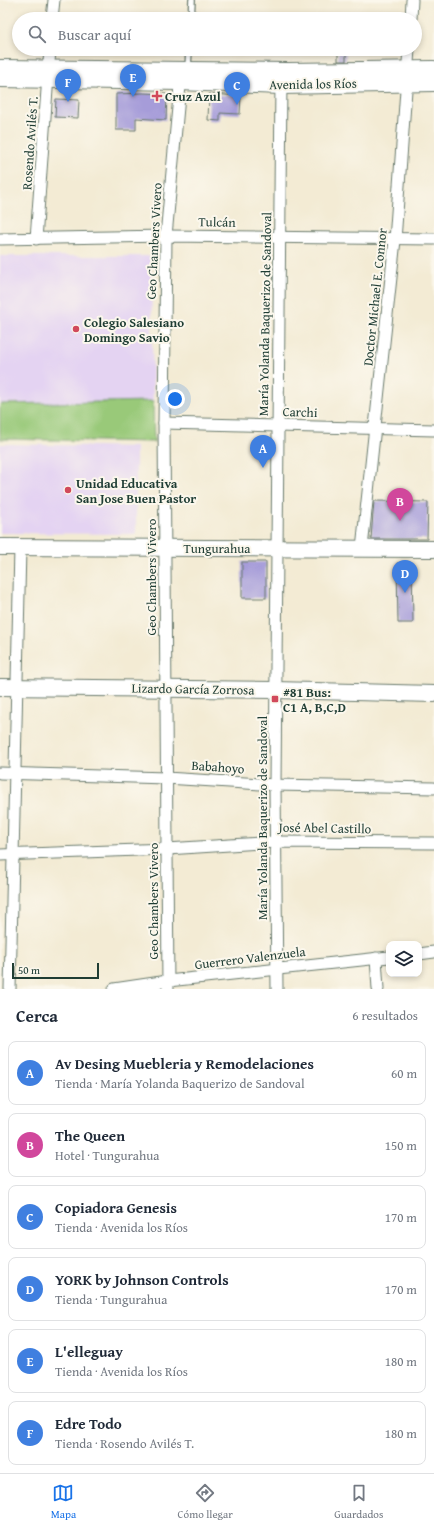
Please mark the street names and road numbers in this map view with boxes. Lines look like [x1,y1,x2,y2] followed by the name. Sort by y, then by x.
[269,74,357,94] street label: Avenida los Ríos
[17,96,43,190] street label: Rosendo Avilés T.
[141,182,167,300] street label: Geo Chambers Vivero
[254,211,276,416] street label: María Yolanda Baquerizo de Sandoval
[198,212,236,232] street label: Tulcán
[358,226,392,367] street label: Doctor Michael E. Connor
[282,402,318,422] street label: Carchi
[142,518,161,635] street label: Geo Chambers Vivero
[184,539,251,558] street label: Tungurahua
[131,678,255,700] street label: Lizardo García Zorrosa
[253,716,272,920] street label: María Yolanda Baquerizo de Sandoval
[191,756,246,778] street label: Babahoyo
[277,818,372,838] street label: José Abel Castillo
[144,842,163,959] street label: Geo Chambers Vivero
[193,942,307,974] street label: Guerrero Valenzuela

